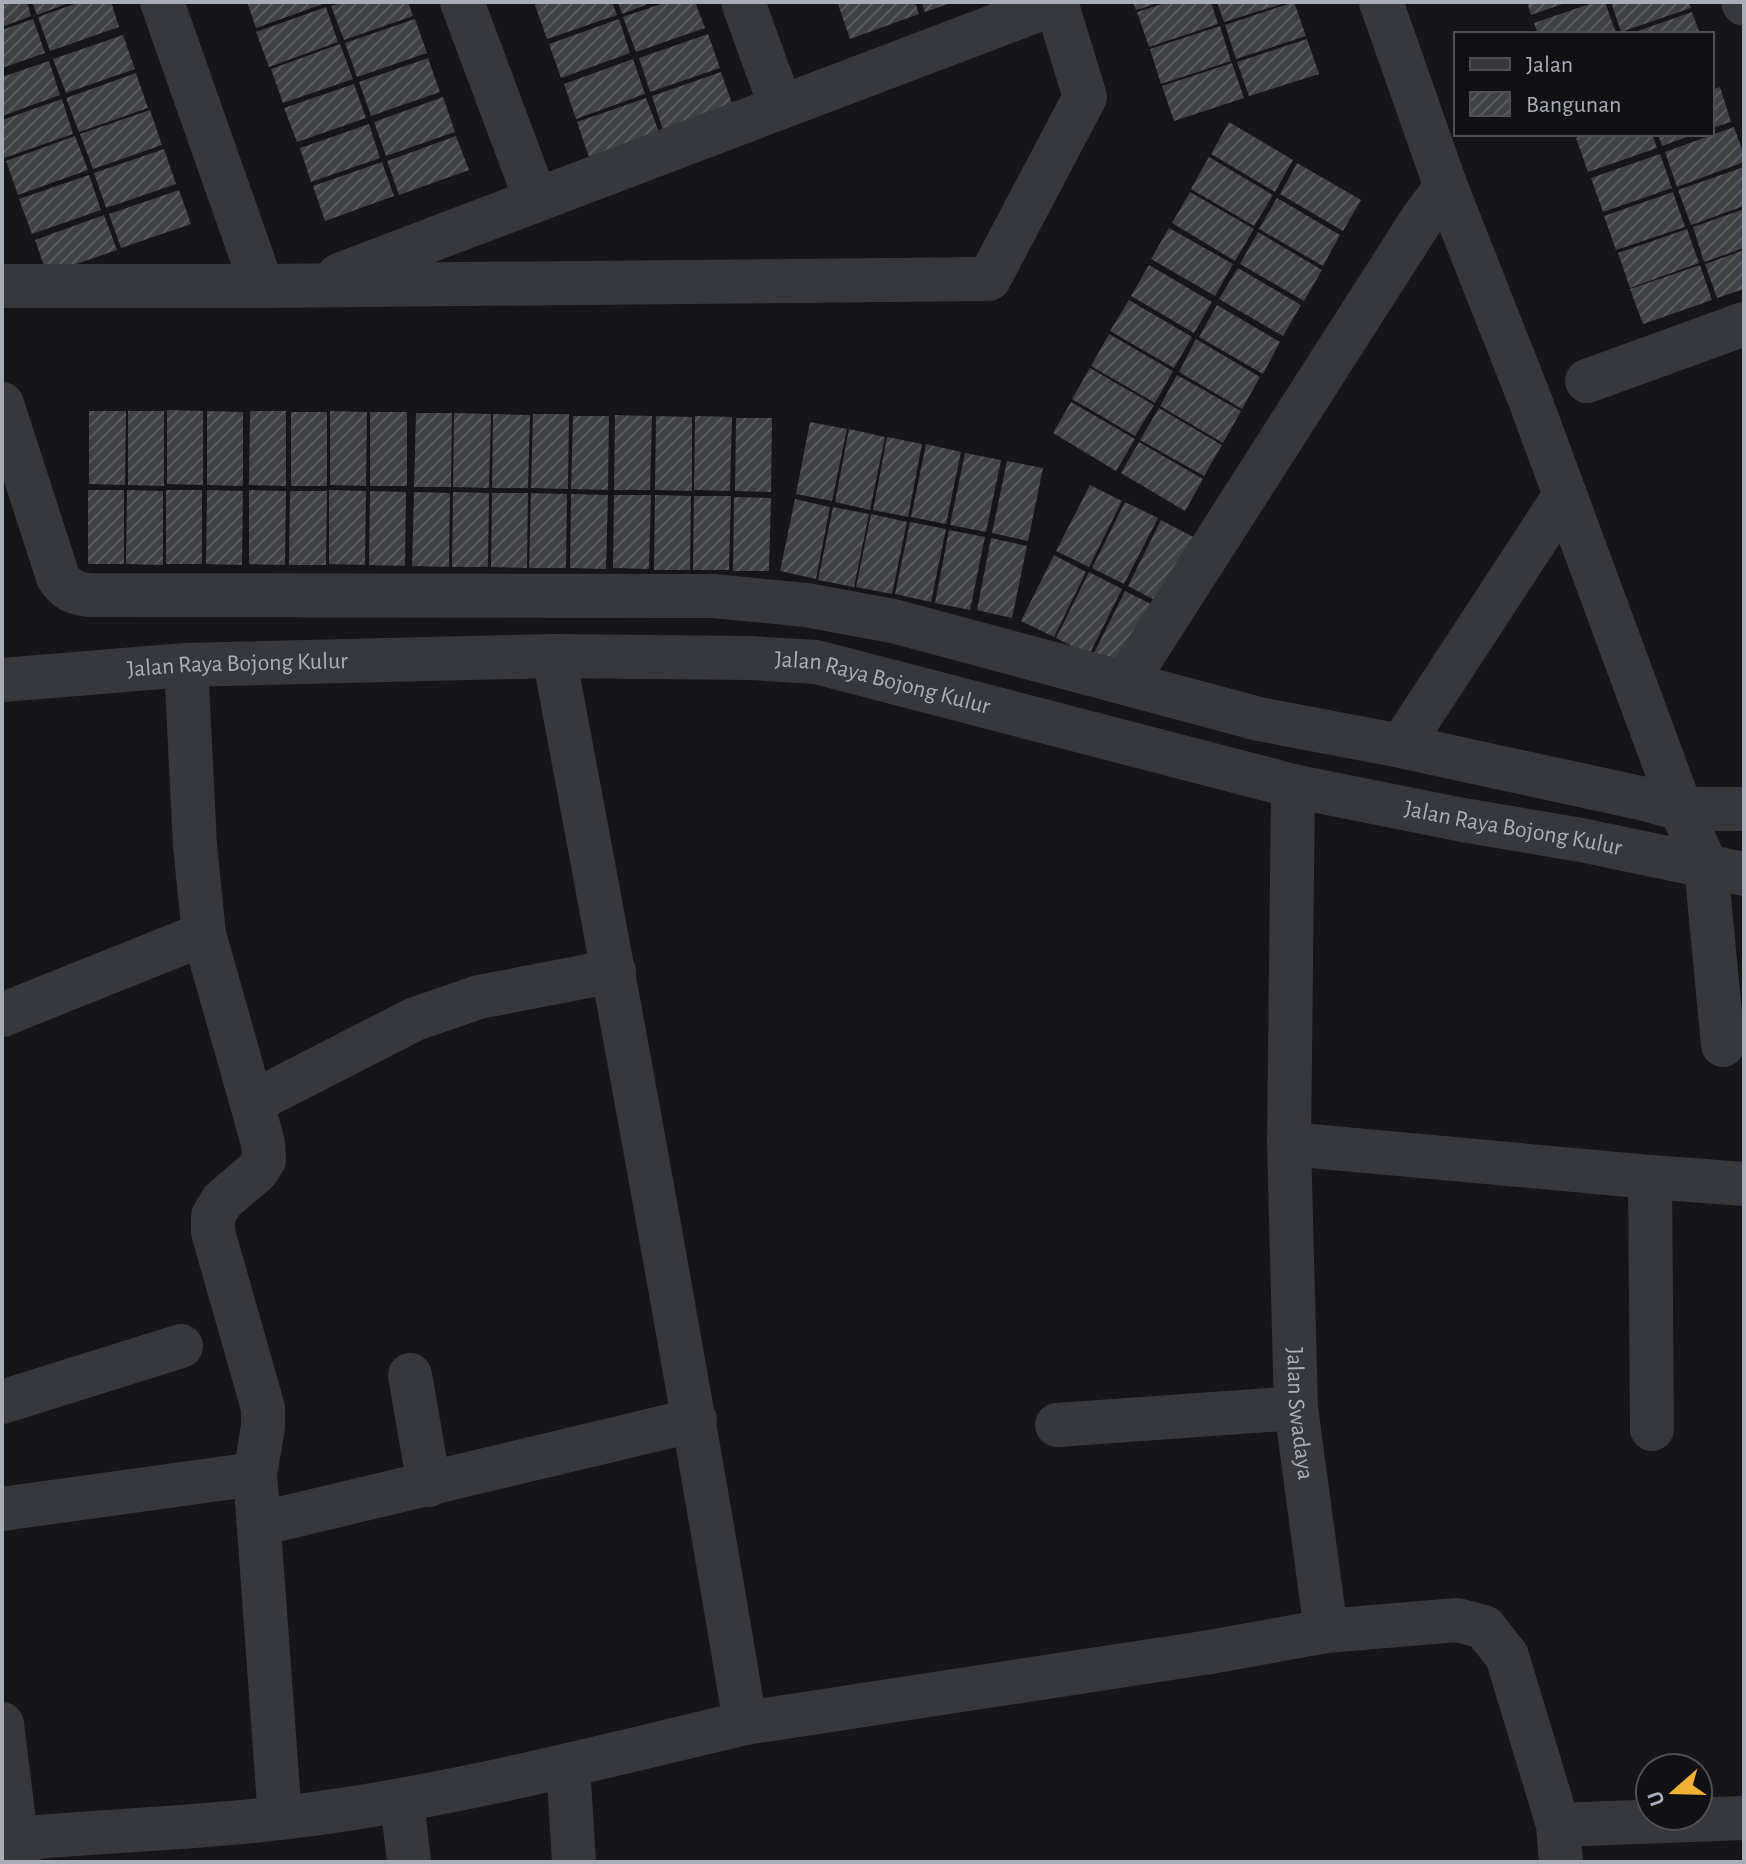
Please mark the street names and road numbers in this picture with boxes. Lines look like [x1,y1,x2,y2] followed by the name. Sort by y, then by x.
[774,647,993,719] street label: Jalan Raya Bojong Kulur
[126,649,348,682] street label: Jalan Raya Bojong Kulur
[1402,797,1625,860] street label: Jalan Raya Bojong Kulur
[1282,1347,1318,1481] street label: Jalan Swadaya

